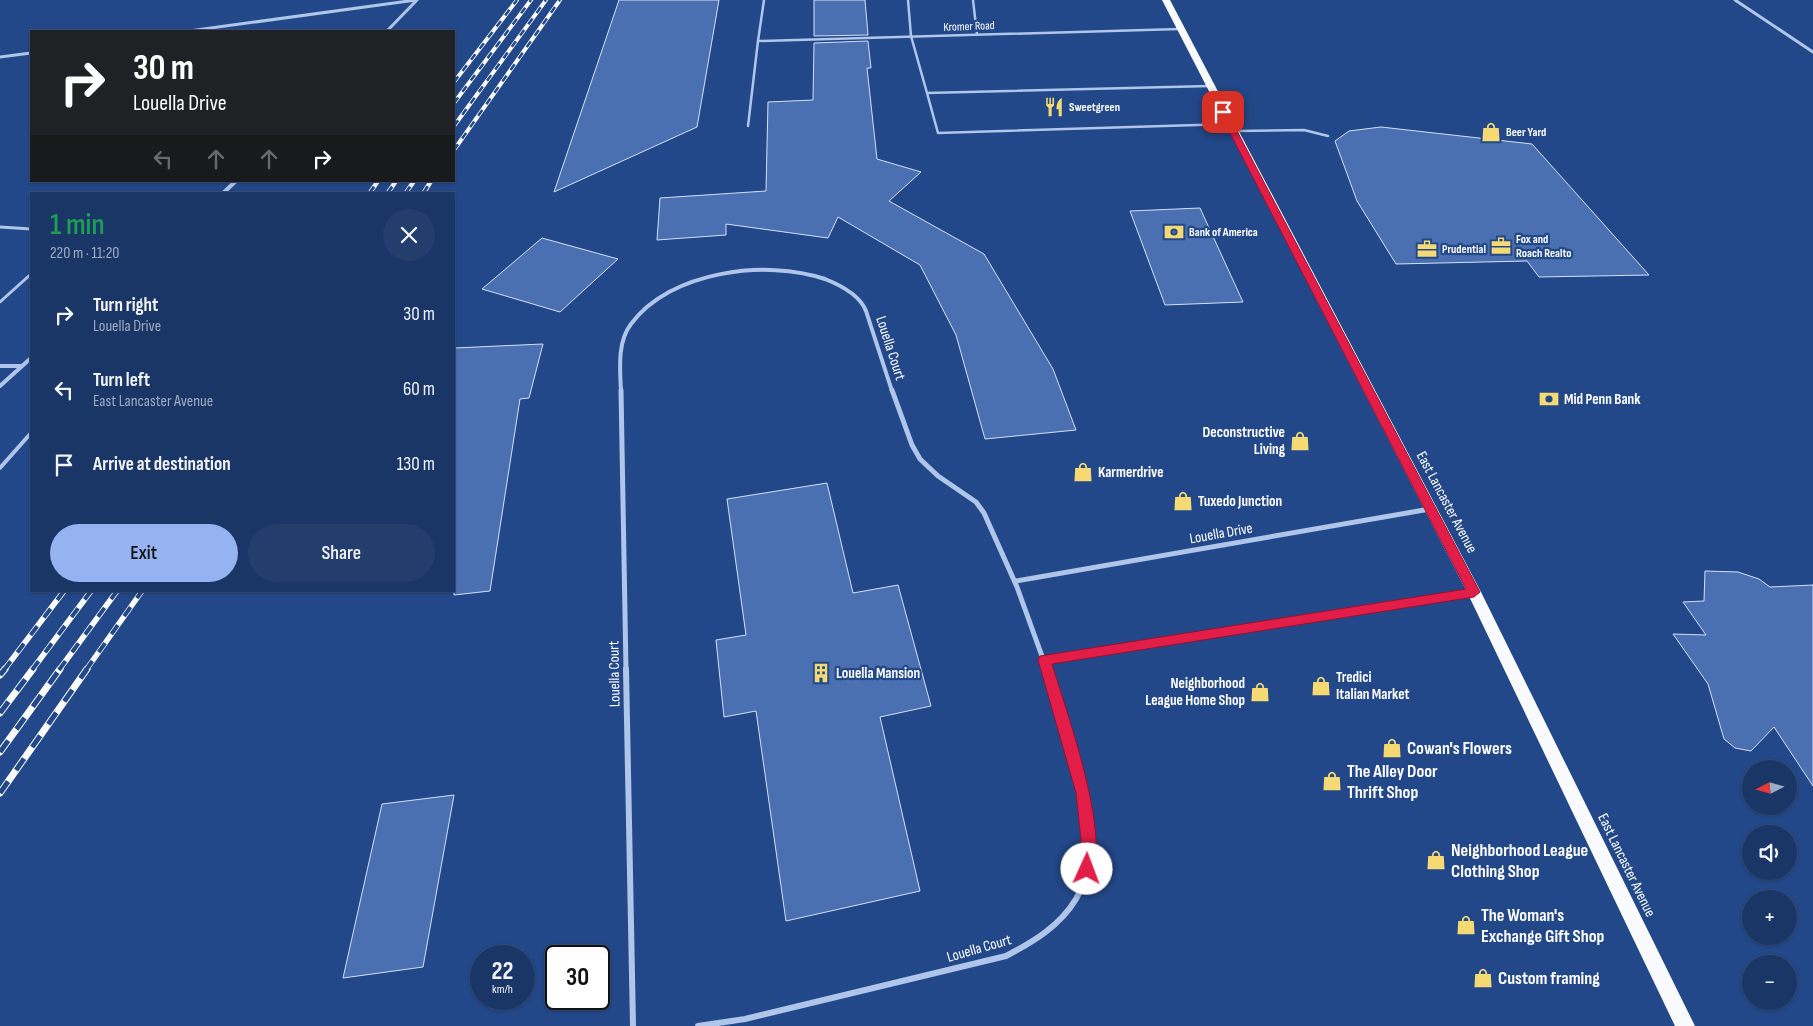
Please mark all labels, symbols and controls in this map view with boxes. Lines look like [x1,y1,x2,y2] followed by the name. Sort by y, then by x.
[943,18,995,35] street label: Kromer Road
[133,47,194,90] text: 30 m
[50,50,115,115] icon: right
[133,90,227,117] text: Louella Drive
[1202,91,1244,133] pin
[1043,96,1065,118] restaurant icon: Sweetgreen
[1209,98,1237,126] icon: arrive
[1069,100,1120,115] place label: Sweetgreen
[1480,121,1502,143] shop icon: Beer Yard
[1506,125,1546,140] place label: Beer Yard
[149,145,177,173] icon: left
[202,145,230,173] icon: ahead
[255,145,283,173] icon: ahead
[308,145,336,173] icon: right
[50,207,105,243] text: 1 min
[383,209,435,261] button: close
[1163,221,1185,243] bank icon: Bank of America
[1189,225,1258,240] place label: Bank of America
[1516,232,1572,261] place label: Fox and Roach Realto
[1490,235,1512,257] office icon: Fox and Roach Realto
[1416,238,1438,260] office icon: Prudential
[1442,242,1486,257] place label: Prudential
[50,244,119,263] text: 220 m · 11:20
[93,294,158,317] text: Turn right
[50,301,78,329] icon: right
[403,303,435,326] text: 30 m
[871,314,910,383] street label: Louella Court
[93,317,161,336] text: Louella Drive
[93,369,150,392] text: Turn left
[50,376,78,404] icon: left
[403,378,435,401] text: 60 m
[1538,388,1560,410] bank icon: Mid Penn Bank
[1564,390,1641,409] place label: Mid Penn Bank
[93,392,213,411] text: East Lancaster Avenue
[1203,423,1286,459] place label: Deconstructive Living
[1289,430,1311,452] shop icon: Deconstructive Living
[1412,448,1481,556] street label: East Lancaster Avenue
[50,451,78,479] icon: arrive
[93,453,231,476] text: Arrive at destination
[397,453,435,476] text: 130 m
[1072,461,1094,483] shop icon: Karmerdrive
[1098,463,1164,482] place label: Karmerdrive
[1172,490,1194,512] shop icon: Tuxedo Junction
[1198,492,1282,511] place label: Tuxedo Junction
[1188,519,1254,548] street label: Louella Drive
[50,524,238,582] button: Exit
[248,524,435,582] button: Share
[604,640,625,707] street label: Louella Court
[810,662,832,684] building icon: Louella Mansion
[836,664,920,683] place label: Louella Mansion
[1336,668,1410,704] place label: Tredici Italian Market
[1145,674,1245,710] place label: Neighborhood League Home Shop
[1310,675,1332,697] shop icon: Tredici Italian Market
[1249,681,1271,703] shop icon: Neighborhood League Home Shop
[1381,737,1403,759] shop icon: Cowan's Flowers
[1407,738,1512,759] place label: Cowan's Flowers
[1742,760,1798,815] north arrow
[1742,760,1797,1010] map controls
[1347,761,1438,803] place label: The Alley Door Thrift Shop
[1321,770,1343,792] shop icon: The Alley Door Thrift Shop
[1593,810,1660,920] street label: East Lancaster Avenue
[1742,825,1797,880] button: sound
[1451,840,1588,882] place label: Neighborhood League Clothing Shop
[1060,842,1112,894] position arrow
[1425,849,1447,871] shop icon: Neighborhood League Clothing Shop
[1742,890,1797,945] button: +
[1481,905,1605,947] place label: The Woman's Exchange Gift Shop
[1455,914,1477,936] shop icon: The Woman's Exchange Gift Shop
[945,930,1014,967] street label: Louella Court
[545,945,610,1010] speed limit sign: 30
[1742,955,1797,1010] button: −
[492,956,513,987] text: 22
[1472,967,1494,989] shop icon: Custom framing
[1498,968,1600,989] place label: Custom framing
[492,982,513,997] text: km/h

